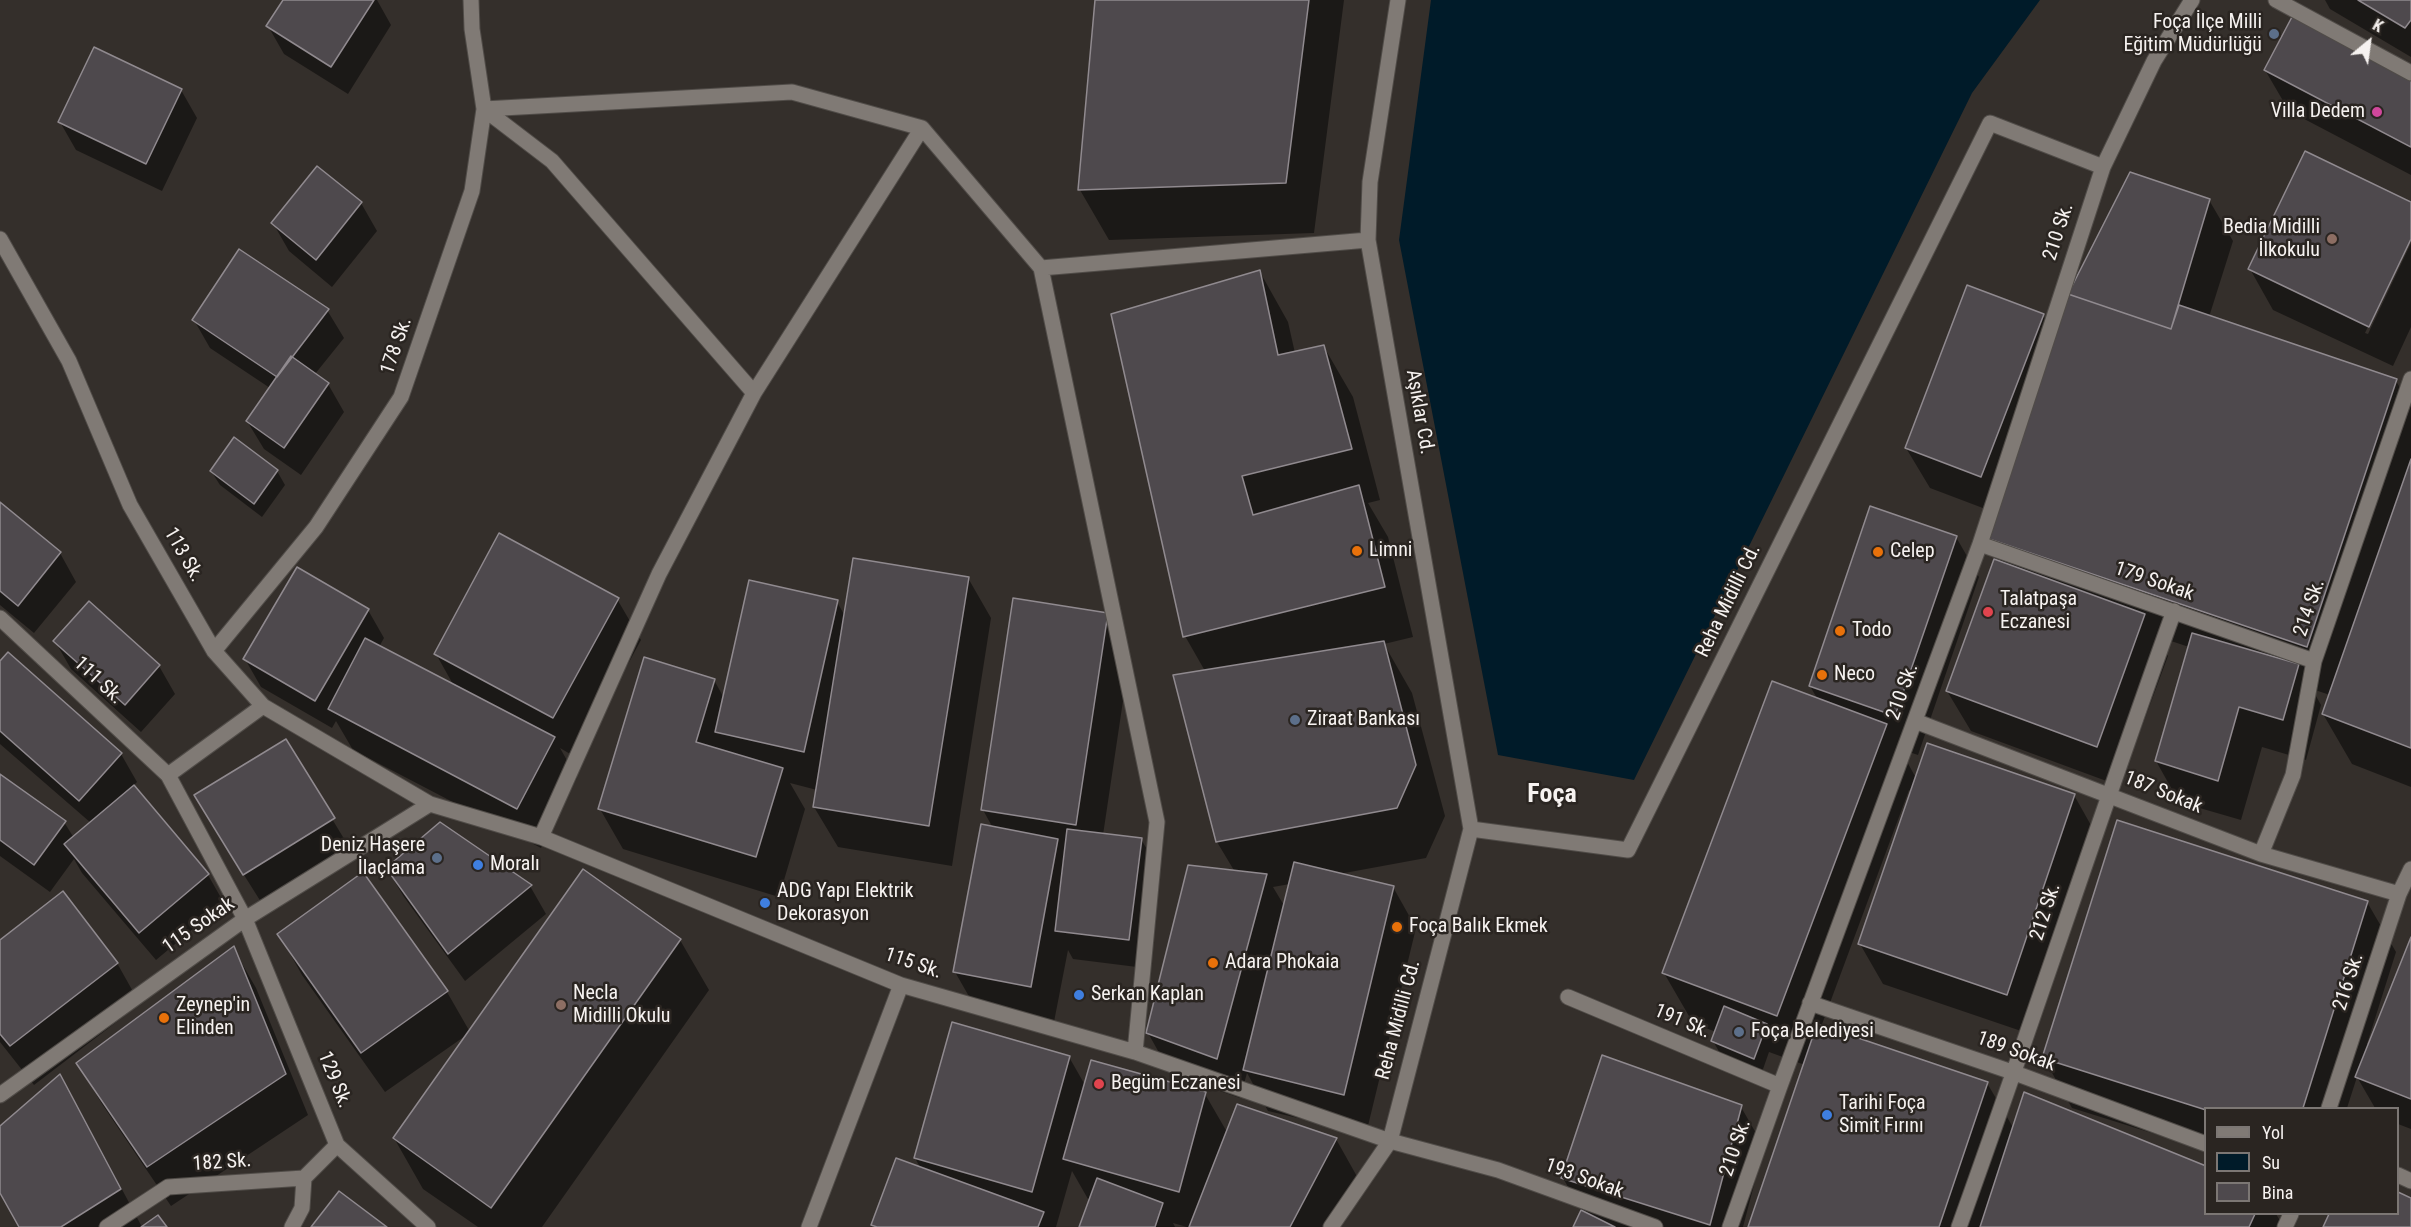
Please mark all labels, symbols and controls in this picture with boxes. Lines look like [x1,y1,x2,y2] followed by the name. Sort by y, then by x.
[2123,11,2262,58] place label: Foça İlçe Milli Eğitim Müdürlüğü
[2339,12,2399,72] north arrow
[2369,15,2386,36] text: K
[2267,27,2281,41] marker: Foça İlçe Milli Eğitim Müdürlüğü
[2271,100,2365,124] place label: Villa Dedem
[2370,105,2384,119] marker: Villa Dedem
[2038,200,2080,264] street label: 210 Sk.
[2223,216,2320,263] place label: Bedia Midilli İlkokulu
[2325,232,2339,246] marker: Bedia Midilli İlkokulu
[376,314,418,378] street label: 178 Sk.
[1400,368,1438,456] street label: Aşıklar Cd.
[158,524,208,586] street label: 113 Sk.
[1369,539,1412,563] place label: Limni
[1691,540,1767,662] street label: Reha Midilli Cd.
[1890,540,1935,564] place label: Celep
[1350,544,1364,558] marker: Limni
[1871,545,1885,559] marker: Celep
[2111,557,2197,607] street label: 179 Sokak
[2289,576,2331,640] street label: 214 Sk.
[2000,588,2077,635] place label: Talatpaşa Eczanesi
[1981,605,1995,619] marker: Talatpaşa Eczanesi
[1852,619,1891,643] place label: Todo
[1833,624,1847,638] marker: Todo
[68,652,128,710] street label: 111 Sk.
[1882,660,1924,724] street label: 210 Sk.
[1834,663,1875,687] place label: Neco
[1815,668,1829,682] marker: Neco
[1307,708,1420,732] place label: Ziraat Bankası
[1288,713,1302,727] marker: Ziraat Bankası
[2120,766,2206,820] street label: 187 Sokak
[1527,779,1577,811] district label: Foça
[321,834,425,881] place label: Deniz Haşere İlaçlama
[430,851,444,865] marker: Deniz Haşere İlaçlama
[490,853,540,877] place label: Moralı
[471,858,485,872] marker: Moralı
[777,880,913,927] place label: ADG Yapı Elektrik Dekorasyon
[2025,880,2067,944] street label: 212 Sk.
[158,893,240,959] street label: 115 Sokak
[758,896,772,910] marker: ADG Yapı Elektrik Dekorasyon
[1409,915,1548,939] place label: Foça Balık Ekmek
[1390,920,1404,934] marker: Foça Balık Ekmek
[881,943,945,985] street label: 115 Sk.
[2328,950,2370,1014] street label: 216 Sk.
[1225,951,1339,975] place label: Adara Phokaia
[1206,956,1220,970] marker: Adara Phokaia
[1372,958,1426,1082] street label: Reha Midilli Cd.
[573,982,671,1029] place label: Necla Midilli Okulu
[1091,983,1204,1007] place label: Serkan Kaplan
[1072,988,1086,1002] marker: Serkan Kaplan
[176,994,250,1041] place label: Zeynep'in Elinden
[554,998,568,1012] marker: Necla Midilli Okulu
[1650,999,1714,1045] street label: 191 Sk.
[157,1011,171,1025] marker: Zeynep'in Elinden
[1751,1020,1874,1044] place label: Foça Belediyesi
[1732,1025,1746,1039] marker: Foça Belediyesi
[1973,1027,2059,1077] street label: 189 Sokak
[312,1048,356,1112] street label: 129 Sk.
[1111,1072,1241,1096] place label: Begüm Eczanesi
[1092,1077,1106,1091] marker: Begüm Eczanesi
[1839,1092,1926,1139] place label: Tarihi Foça Simit Fırını
[2204,1107,2399,1215] legend
[1820,1108,1834,1122] marker: Tarihi Foça Simit Fırını
[1715,1116,1757,1180] street label: 210 Sk.
[2262,1122,2284,1143] text: Yol
[192,1149,252,1177] street label: 182 Sk.
[2262,1152,2280,1173] text: Su
[1541,1154,1627,1204] street label: 193 Sokak
[2262,1182,2293,1203] text: Bina

